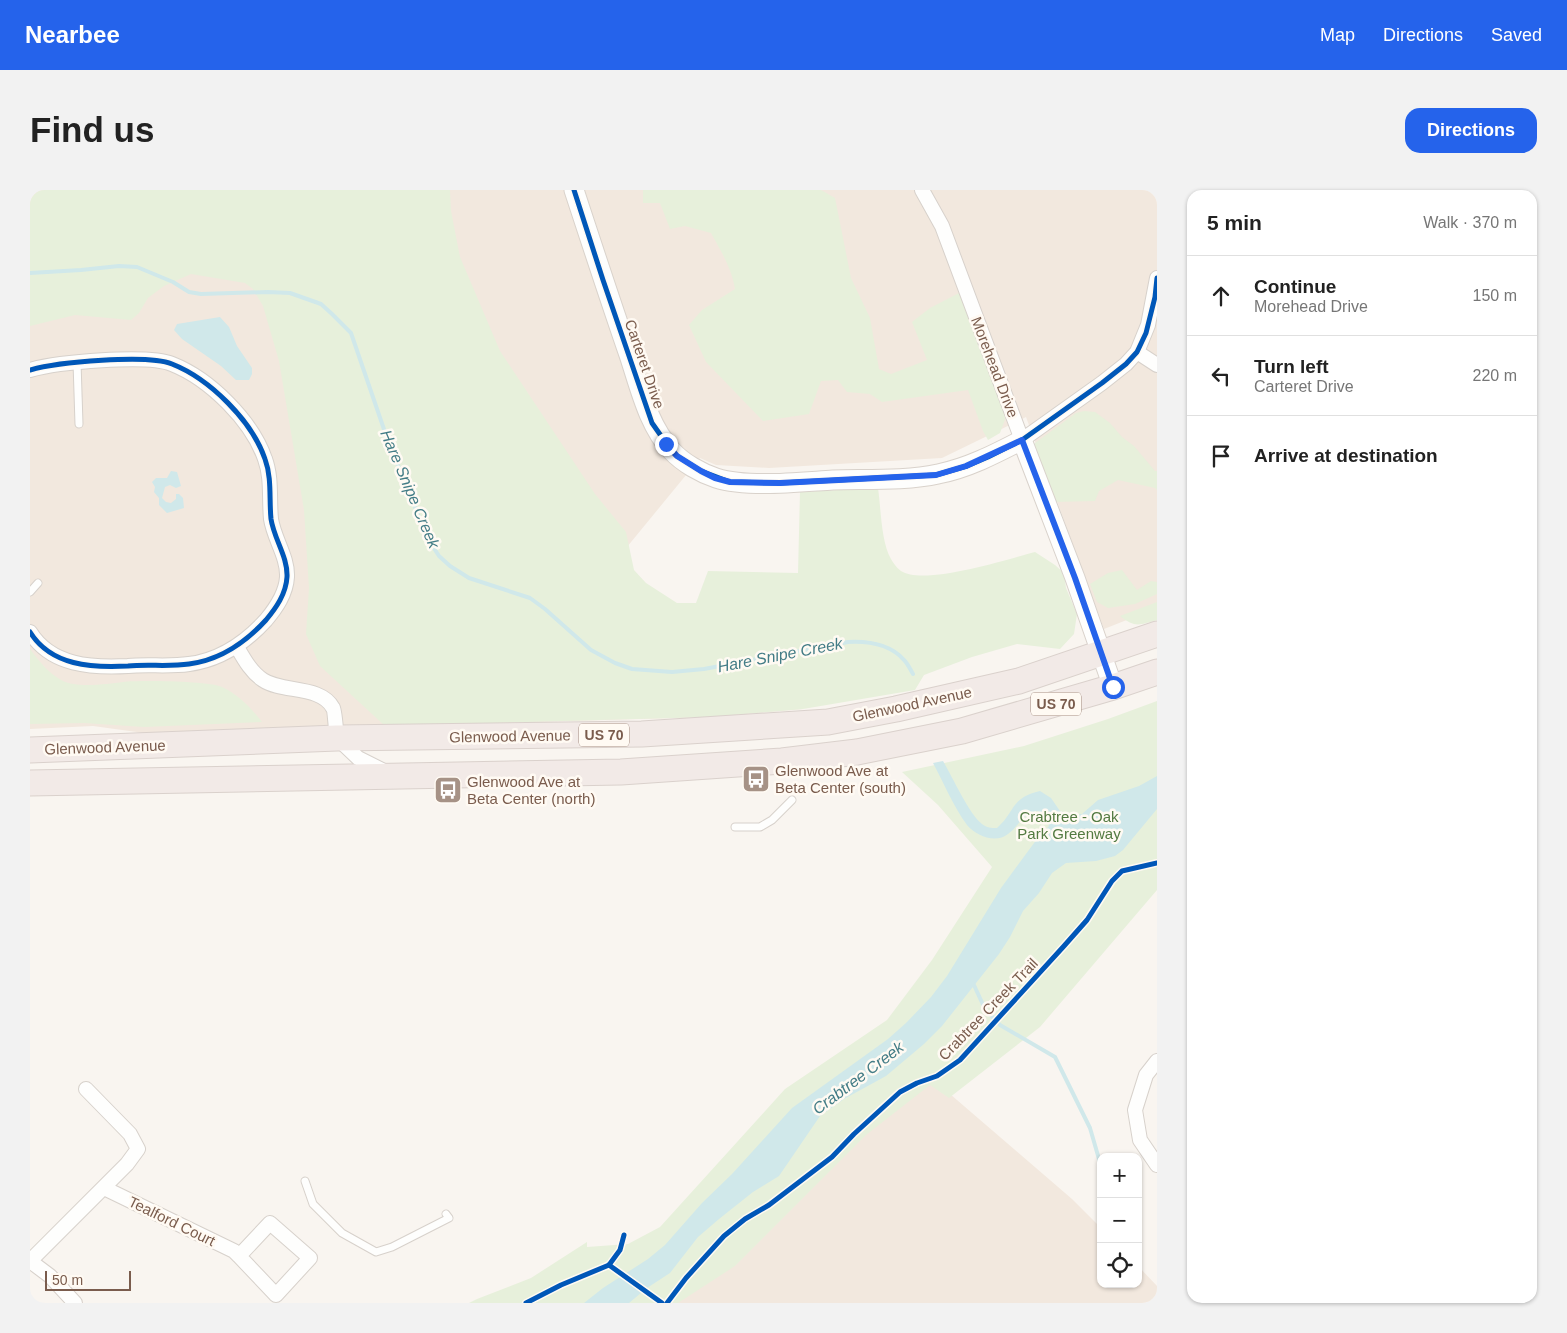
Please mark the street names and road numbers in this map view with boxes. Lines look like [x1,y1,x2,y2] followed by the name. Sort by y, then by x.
[968,314,1022,420] street label: Morehead Drive
[622,317,668,411] street label: Carteret Drive
[851,683,973,725] street label: Glenwood Avenue
[1031,692,1081,716] road number: US 70
[579,724,629,746] road number: US 70
[449,726,571,746] street label: Glenwood Avenue
[44,736,166,758] street label: Glenwood Avenue
[935,955,1041,1063] street label: Crabtree Creek Trail
[126,1193,219,1250] street label: Tealford Court

